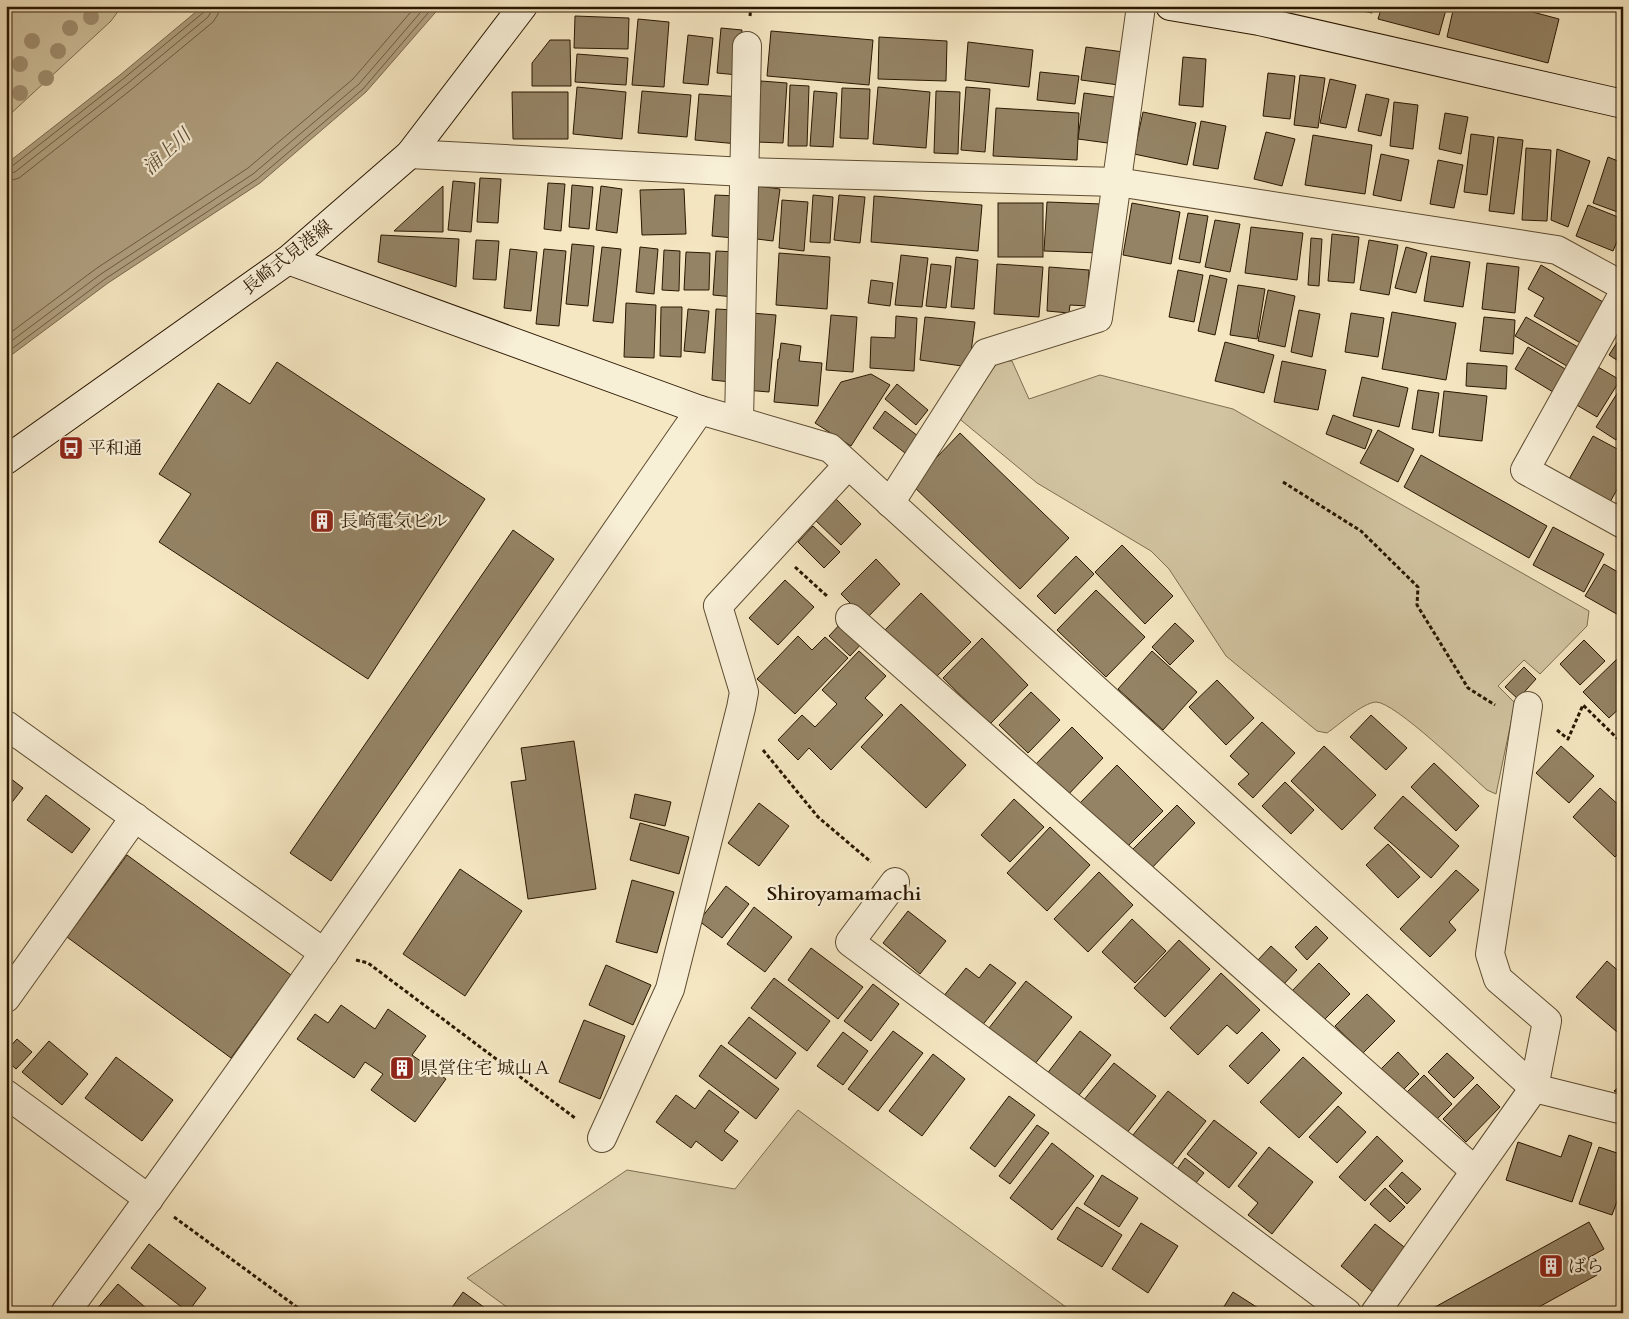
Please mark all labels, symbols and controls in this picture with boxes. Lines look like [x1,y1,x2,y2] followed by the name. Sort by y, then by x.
[137,121,198,181] water label: 浦上川
[237,214,338,300] street label: 長崎式見港線
[58,435,84,461] bus stop icon: 平和通
[88,436,142,461] place label: 平和通
[309,508,335,534] building icon: 長崎電気ビル
[340,509,448,534] place label: 長崎電気ビル
[767,880,921,907] district label: Shiroyamamachi
[389,1055,415,1081] building icon: 県営住宅 城山Ａ
[420,1056,551,1081] place label: 県営住宅 城山Ａ
[1538,1253,1564,1279] building icon: ばら
[1568,1254,1604,1279] place label: ばら

